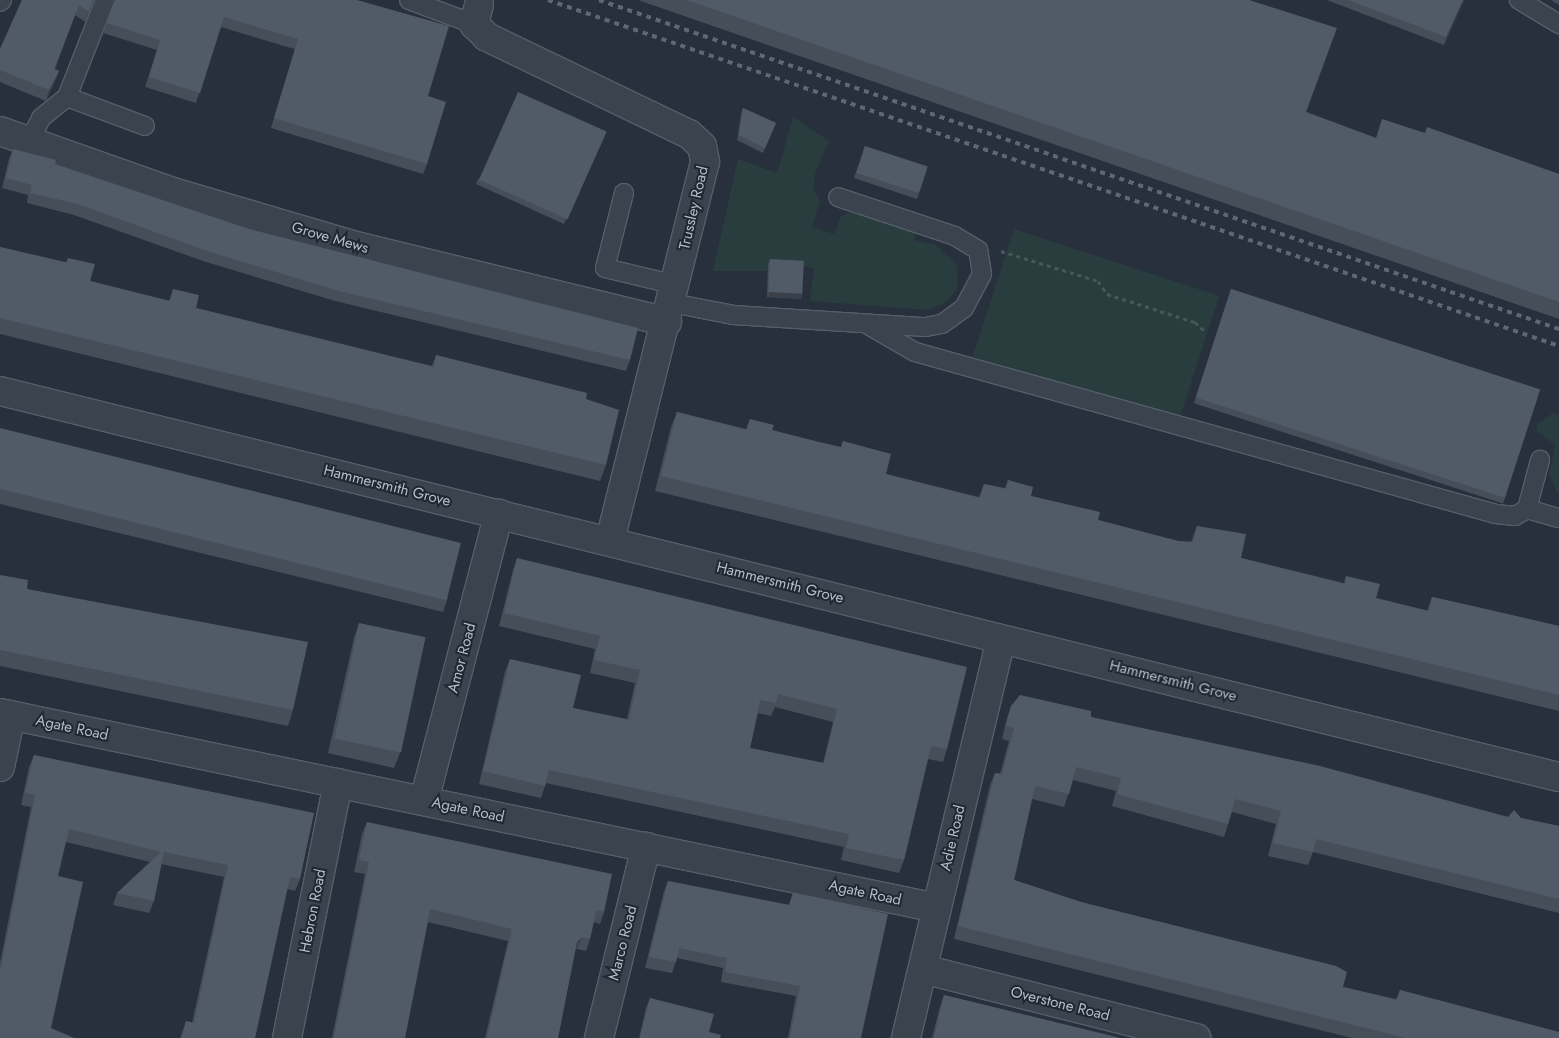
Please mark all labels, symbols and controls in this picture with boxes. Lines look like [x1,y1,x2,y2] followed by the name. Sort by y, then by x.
[676,164,712,252] street label: Trussley Road
[290,218,370,258] street label: Grove Mews
[322,461,452,511] street label: Hammersmith Grove
[715,558,845,608] street label: Hammersmith Grove
[444,621,480,695] street label: Amor Road
[1108,656,1238,706] street label: Hammersmith Grove
[34,712,110,744] street label: Agate Road
[430,794,506,826] street label: Agate Road
[937,803,969,873] street label: Adie Road
[296,868,330,954] street label: Hebron Road
[827,877,903,909] street label: Agate Road
[605,904,641,982] street label: Marco Road
[1009,983,1111,1025] street label: Overstone Road

